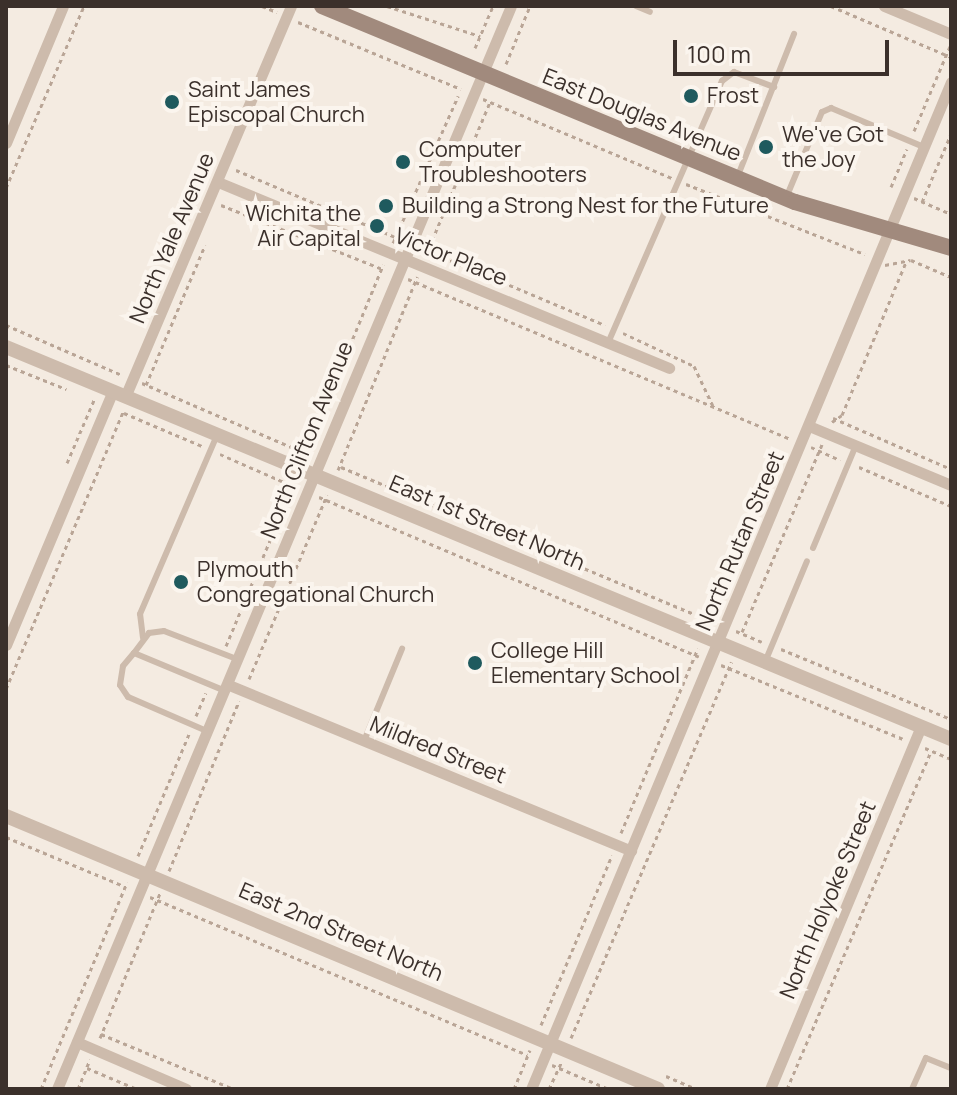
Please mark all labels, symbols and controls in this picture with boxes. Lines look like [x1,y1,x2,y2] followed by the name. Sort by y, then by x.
[677,24,893,74] scale bar
[687,37,751,70] text: 100 m
[539,63,745,167] street label: East Douglas Avenue
[188,76,365,128] place label: Saint James Episcopal Church
[707,83,759,109] place label: Frost
[682,87,700,105] marker: Frost
[163,93,181,111] marker: Saint James Episcopal Church
[782,121,884,172] place label: We've Got the Joy
[419,136,587,188] place label: Computer Troubleshooters
[757,138,775,156] marker: We've Got the Joy
[124,149,220,327] street label: North Yale Avenue
[394,153,412,171] marker: Computer Troubleshooters
[402,193,769,219] place label: Building a Strong Nest for the Future
[377,197,395,215] marker: Building a Strong Nest for the Future
[245,200,361,252] place label: Wichita the Air Capital
[368,217,386,235] marker: Wichita the Air Capital
[391,222,511,292] street label: Victor Place
[255,338,359,542] street label: North Clifton Avenue
[690,447,790,635] street label: North Rutan Street
[385,470,589,576] street label: East 1st Street North
[197,556,434,608] place label: Plymouth Congregational Church
[172,573,190,591] marker: Plymouth Congregational Church
[491,637,680,688] place label: College Hill Elementary School
[466,654,484,672] marker: College Hill Elementary School
[366,711,510,789] street label: Mildred Street
[774,797,882,1003] street label: North Holyoke Street
[235,877,447,987] street label: East 2nd Street North

